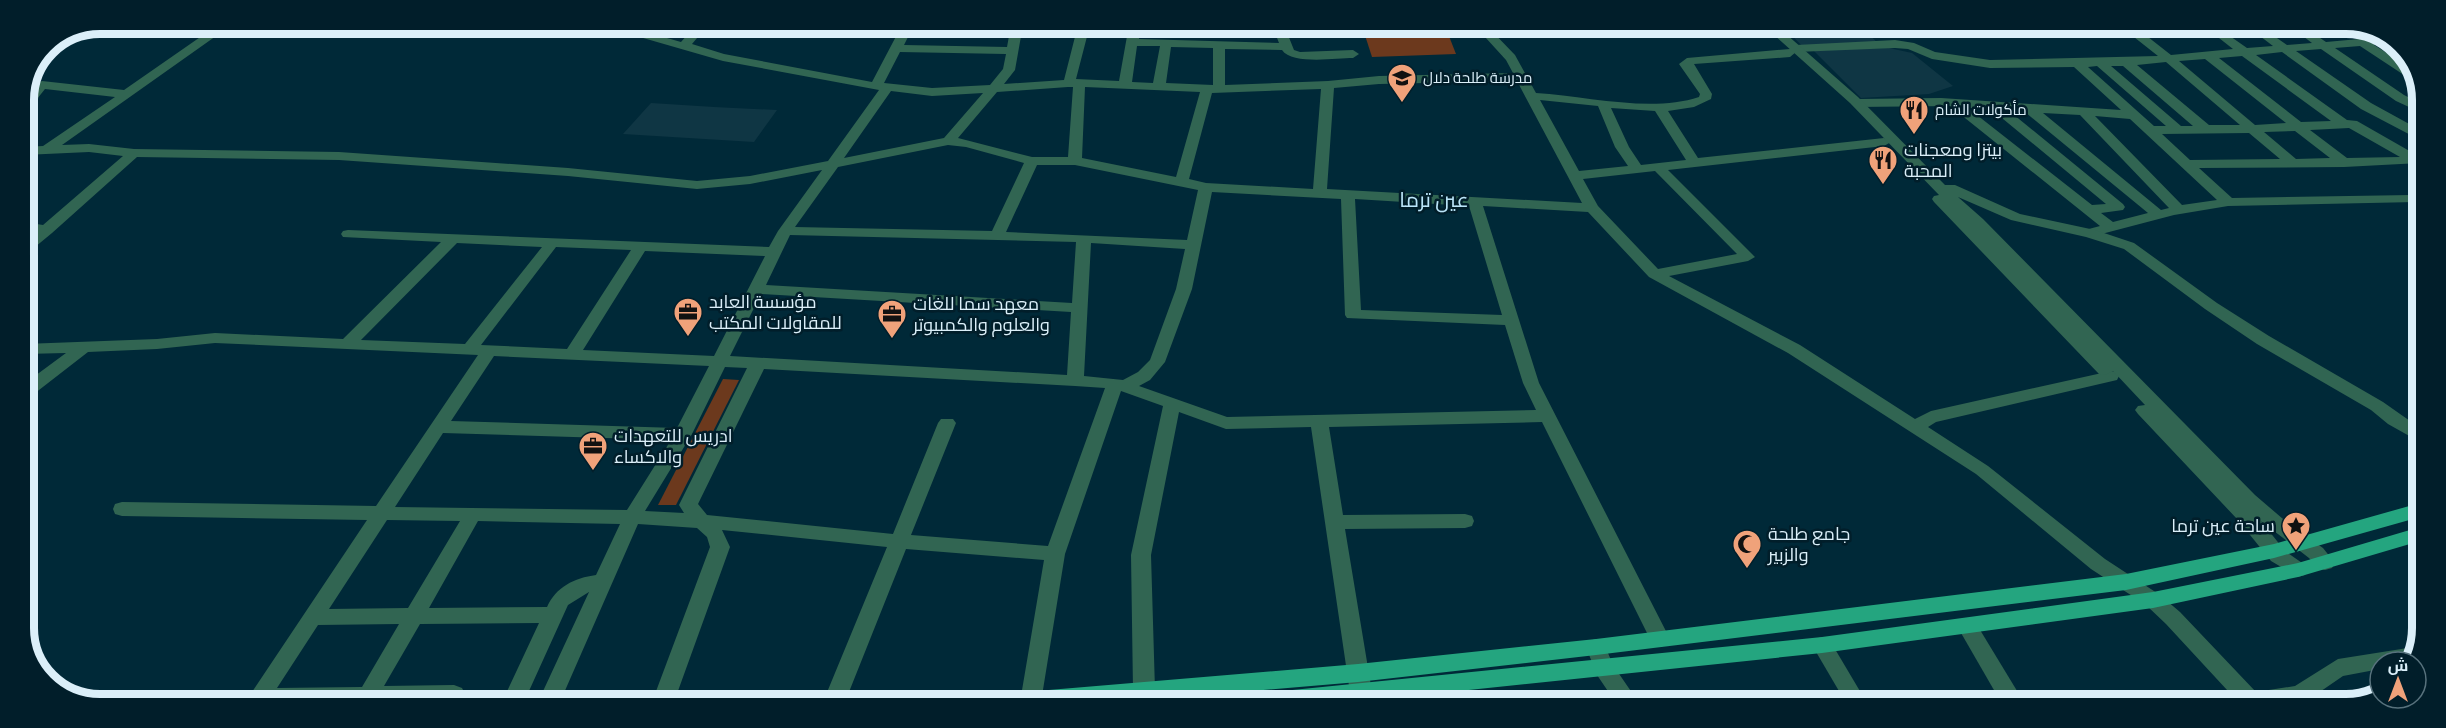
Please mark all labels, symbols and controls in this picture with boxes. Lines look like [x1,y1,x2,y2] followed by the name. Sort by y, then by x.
[1386,62,1418,104] school or university icon: مدرسة طلحة دلال
[1423,68,1532,87] place label: مدرسة طلحة دلال
[1898,94,1930,136] restaurant icon: مأكولات الشام
[1935,100,2027,120] place label: مأكولات الشام
[1904,138,2002,182] place label: بيتزا ومعجنات المحبة
[1867,144,1899,186] restaurant icon: بيتزا ومعجنات المحبة
[1399,186,1469,213] district label: عين ترما
[709,290,842,334] place label: مؤسسة العابد للمقاولات المكتب
[912,292,1050,337] place label: معهد سما للغات والعلوم والكمبيوتر
[672,296,704,338] office icon: مؤسسة العابد للمقاولات المكتب
[876,298,908,340] office icon: معهد سما للغات والعلوم والكمبيوتر
[614,424,733,468] place label: ادريس للتعهدات والاكساء
[577,430,609,472] office icon: ادريس للتعهدات والاكساء
[2280,510,2312,552] place icon: ساحة عين ترما
[2171,514,2275,537] place label: ساحة عين ترما
[1767,522,1850,566] place label: جامع طلحة والزبير
[1731,528,1763,570] mosque icon: جامع طلحة والزبير
[2368,650,2428,710] north arrow
[2388,655,2408,675] text: ش

